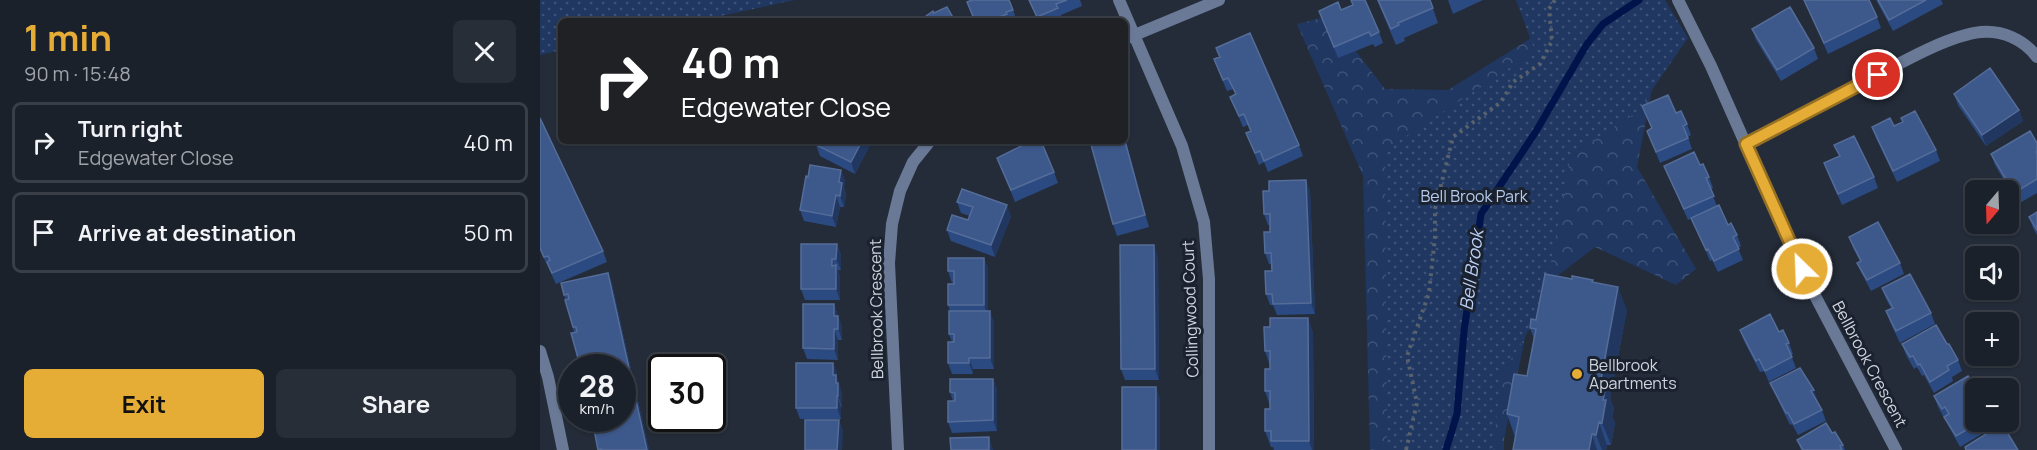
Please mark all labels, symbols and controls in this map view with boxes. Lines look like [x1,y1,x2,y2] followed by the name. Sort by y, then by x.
[24,13,112,62] text: 1 min
[453,20,516,83] button: close
[681,33,780,91] text: 40 m
[582,42,660,120] icon: right
[1852,49,1903,100] pin
[1861,58,1894,91] icon: arrive
[24,60,131,87] text: 90 m · 15:48
[681,88,891,125] text: Edgewater Close
[78,114,183,144] text: Turn right
[27,126,60,159] icon: right
[464,128,513,158] text: 40 m
[78,144,234,171] text: Edgewater Close
[1965,180,2019,234] north arrow
[1965,180,2019,432] map controls
[1420,185,1529,207] park label: Bell Brook Park
[27,216,60,249] icon: arrive
[78,218,296,248] text: Arrive at destination
[464,218,513,248] text: 50 m
[1453,225,1489,312] water label: Bell Brook
[1770,237,1834,301] position arrow
[864,239,888,379] street label: Bellbrook Crescent
[1177,240,1203,378] street label: Collingwood Court
[1965,246,2019,300] button: sound
[1827,297,1913,431] street label: Bellbrook Crescent
[1965,312,2019,366] button: +
[648,354,726,432] speed limit sign: 30
[1589,354,1677,394] place label: Bellbrook Apartments
[579,365,615,406] text: 28
[1570,367,1584,381] marker: Bellbrook Apartments
[24,369,264,438] button: Exit
[276,369,516,438] button: Share
[1965,378,2019,432] button: −
[580,398,614,419] text: km/h

